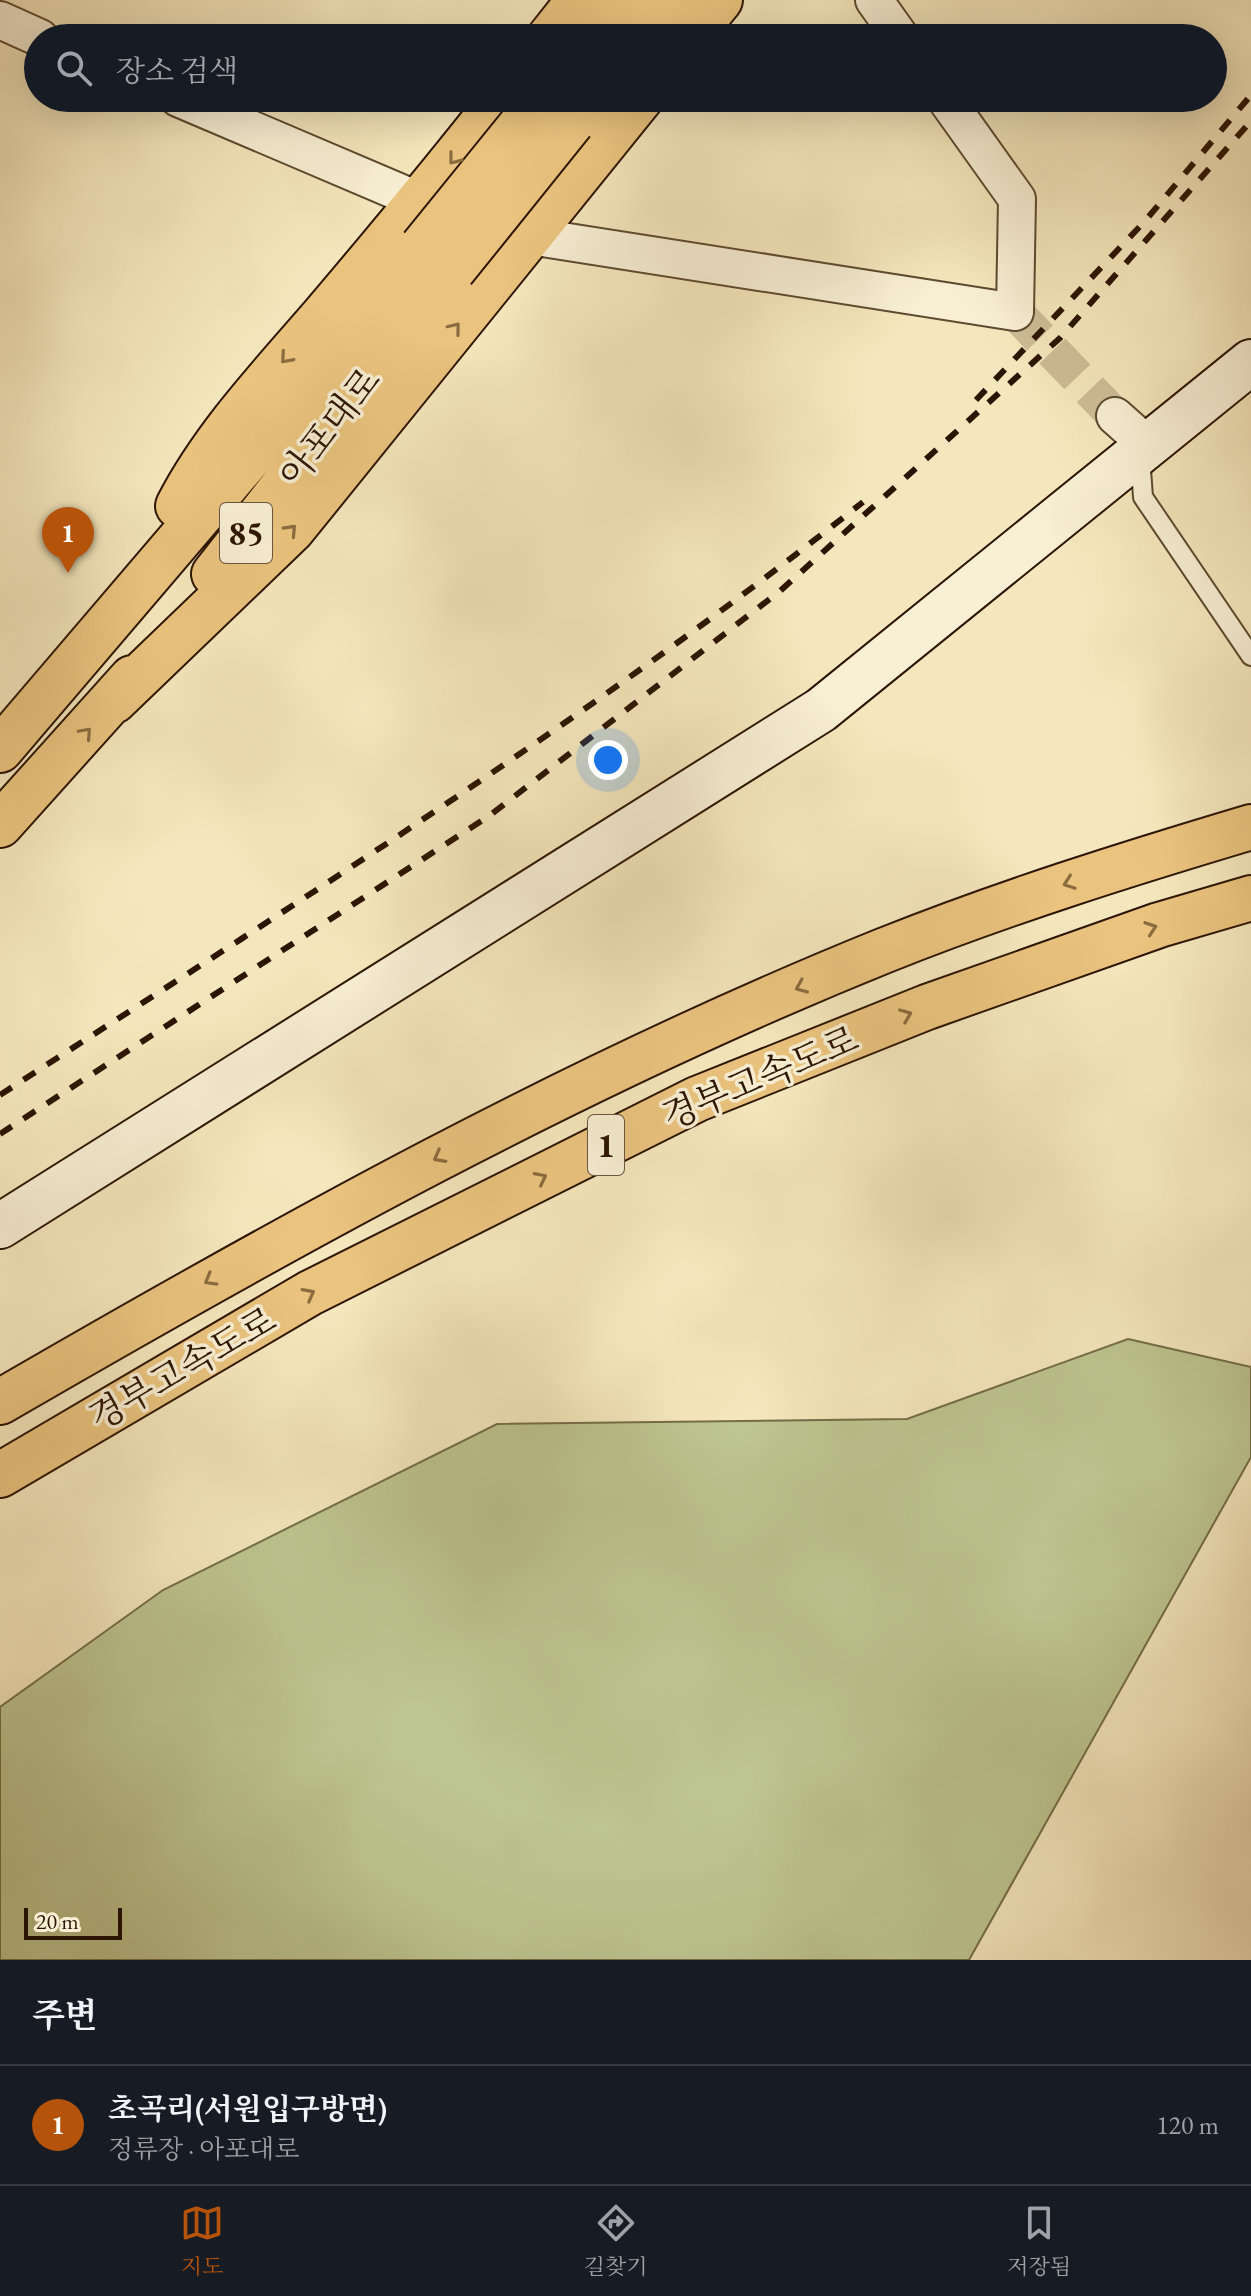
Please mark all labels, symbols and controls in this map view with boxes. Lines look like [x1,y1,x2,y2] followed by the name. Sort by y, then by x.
[24,24,1227,112] search box
[52,46,96,90] icon: search
[116,51,238,90] text: 장소 검색
[449,150,463,165] one-way arrow
[445,323,460,338] one-way arrow
[282,349,296,364] one-way arrow
[268,358,391,497] street label: 아포대로
[220,503,272,563] road number: 85
[42,507,94,573] pin: 1
[281,525,296,539] one-way arrow
[76,728,91,742] one-way arrow
[588,740,628,780] your location
[1063,873,1077,890] one-way arrow
[1143,921,1157,937] one-way arrow
[795,977,809,993] one-way arrow
[898,1008,912,1025] one-way arrow
[655,1015,866,1140] street label: 경부고속도로
[588,1115,624,1175] road number: 1
[433,1147,448,1163] one-way arrow
[533,1172,548,1187] one-way arrow
[204,1270,219,1286] one-way arrow
[300,1288,315,1304] one-way arrow
[80,1296,285,1441] street label: 경부고속도로
[24,1904,122,1940] scale bar
[36,1907,79,1936] text: 20 m
[32,1993,98,2037] text: 주변
[108,2089,387,2128] text: 초곡리(서원입구방면)
[51,2108,65,2142] text: 1
[1156,2108,1219,2142] text: 120 m
[108,2132,299,2166] text: 정류장 · 아포대로
[180,2201,224,2281] tab: 지도
[584,2201,647,2281] tab: 길찾기
[1007,2201,1071,2281] tab: 저장됨

